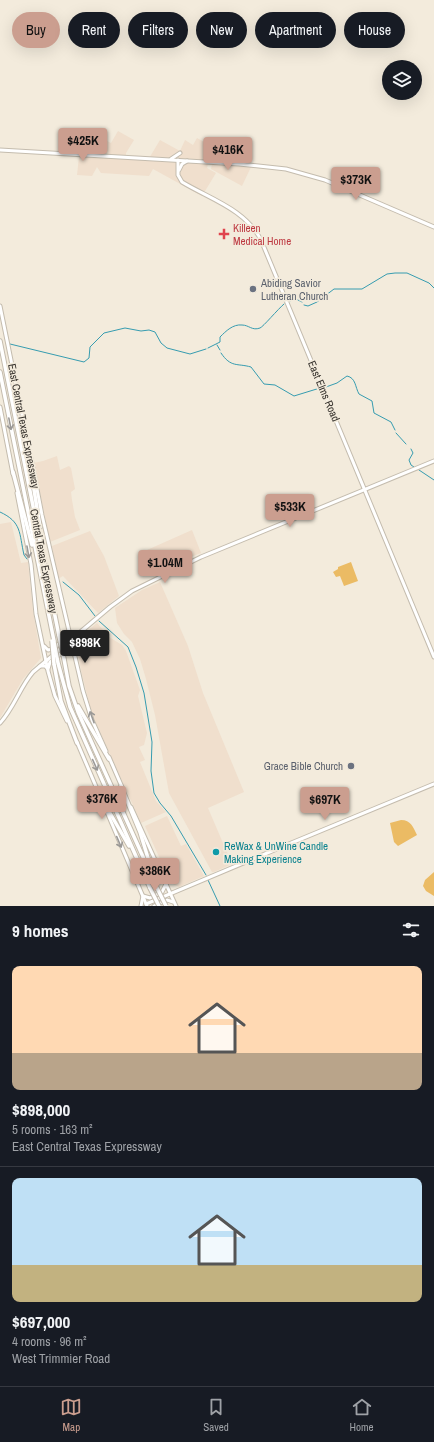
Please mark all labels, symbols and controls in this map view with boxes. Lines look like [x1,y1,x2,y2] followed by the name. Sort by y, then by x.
[12,12,60,48] chip: Buy
[68,12,120,48] chip: Rent
[128,12,188,48] chip: Filters
[196,12,247,48] chip: New
[255,12,336,48] chip: Apartment
[344,12,405,48] chip: House
[382,60,422,100] map controls
[382,60,422,100] button: layers
[55,128,111,162] pin: $425K
[67,132,99,149] text: $425K
[200,137,256,171] pin: $416K
[212,141,244,158] text: $416K
[328,167,384,201] pin: $373K
[340,171,372,188] text: $373K
[233,221,291,248] place label: Killeen Medical Home
[218,228,230,240] marker: Killeen Medical Home
[260,276,328,303] place label: Abiding Savior Lutheran Church
[248,284,258,294] marker: Abiding Savior Lutheran Church
[305,358,343,424] street label: East Elms Road
[5,362,43,490] street label: East Central Texas Expressway
[7,417,15,430] one-way arrow
[262,494,318,528] pin: $533K
[274,498,306,515] text: $533K
[27,508,61,615] street label: Central Texas Expressway
[25,545,33,558] one-way arrow
[132,550,198,584] pin: $1.04M
[147,554,183,571] text: $1.04M
[57,630,113,664] pin: $898K
[69,634,101,651] text: $898K
[87,712,95,724] one-way arrow
[92,758,99,770] one-way arrow
[264,759,343,773] place label: Grace Bible Church
[346,761,356,771] marker: Grace Bible Church
[74,786,130,820] pin: $376K
[297,787,353,821] pin: $697K
[86,790,118,807] text: $376K
[309,791,341,808] text: $697K
[116,836,124,848] one-way arrow
[224,839,328,866] place label: ReWax & UnWine Candle Making Experience
[211,847,221,857] marker: ReWax & UnWine Candle Making Experience
[127,858,183,892] pin: $386K
[139,862,171,879] text: $386K
[12,919,69,942] text: 9 homes
[400,919,422,941] icon: filters
[181,992,253,1064] icon: home
[12,1098,70,1121] text: $898,000
[12,1121,93,1138] text: 5 rooms · 163 m²
[12,1138,162,1155] text: East Central Texas Expressway
[181,1204,253,1276] icon: home
[12,1310,70,1333] text: $697,000
[12,1333,87,1350] text: 4 rooms · 96 m²
[12,1350,110,1367] text: West Trimmier Road
[60,1396,82,1434] tab: Map
[203,1396,229,1434] tab: Saved
[350,1396,374,1434] tab: Home

